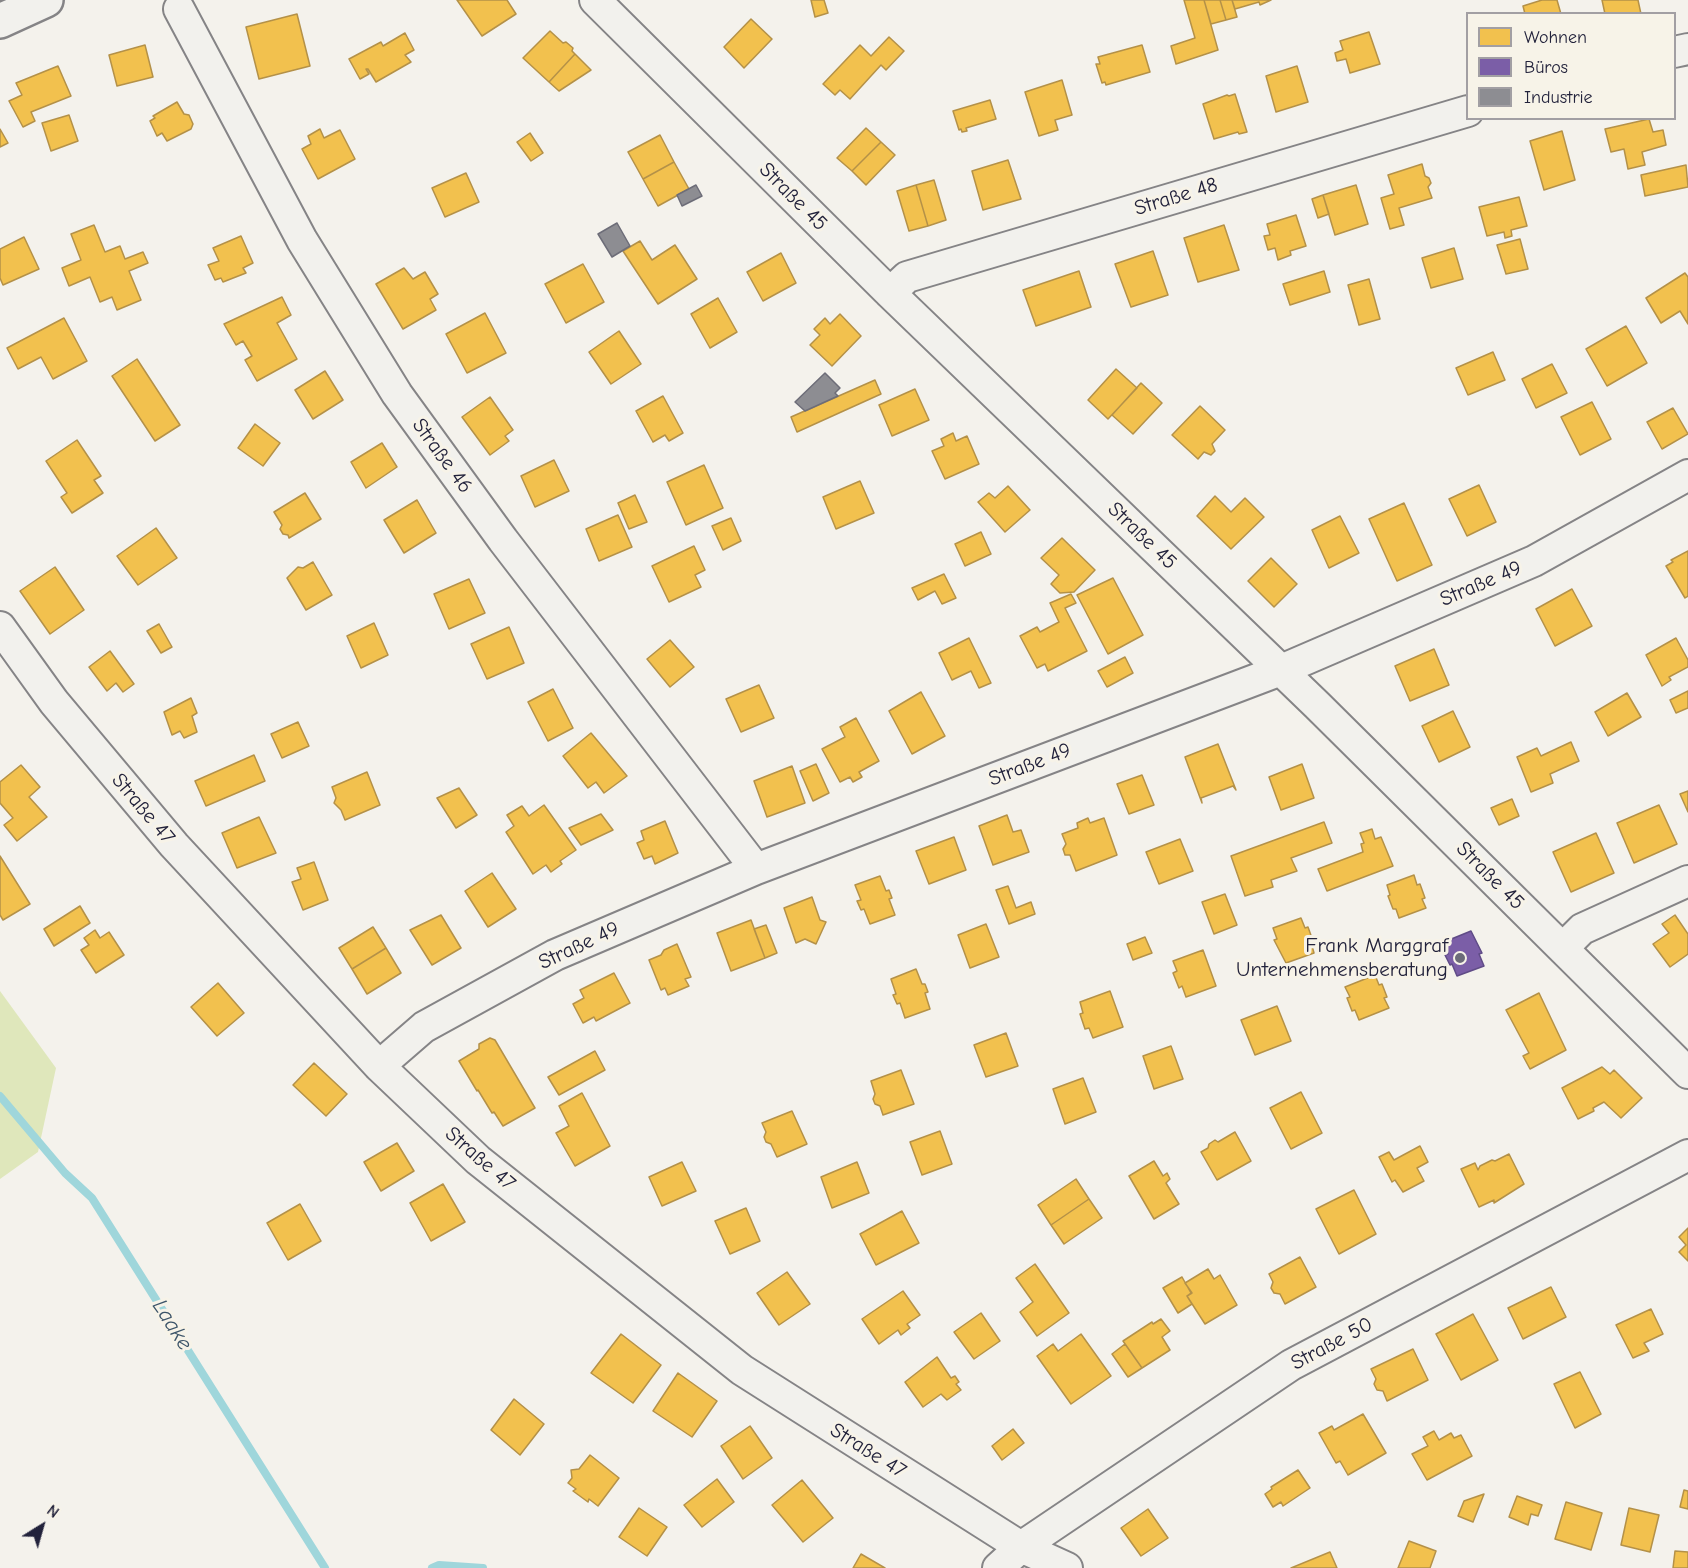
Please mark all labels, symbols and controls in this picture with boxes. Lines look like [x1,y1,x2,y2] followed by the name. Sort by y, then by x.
[1466,12,1676,120] legend
[1524,27,1587,48] text: Wohnen
[1524,57,1568,78] text: Büros
[1524,87,1593,108] text: Industrie
[754,158,832,236] street label: Straße 45
[1131,172,1221,222] street label: Straße 48
[406,414,478,498] street label: Straße 46
[1102,497,1182,575] street label: Straße 45
[1436,556,1526,612] street label: Straße 49
[985,738,1075,792] street label: Straße 49
[106,768,180,850] street label: Straße 47
[1451,837,1529,915] street label: Straße 45
[535,916,623,976] street label: Straße 49
[1236,933,1448,983] place label: Frank Marggraf Unternehmensberatung
[1453,951,1467,965] marker: Frank Marggraf Unternehmensberatung
[440,1122,520,1196] street label: Straße 47
[146,1295,198,1355] water label: Laake
[1287,1312,1377,1376] street label: Straße 50
[825,1418,911,1484] street label: Straße 47
[12,1496,72,1556] north arrow
[43,1501,62,1522] text: N

